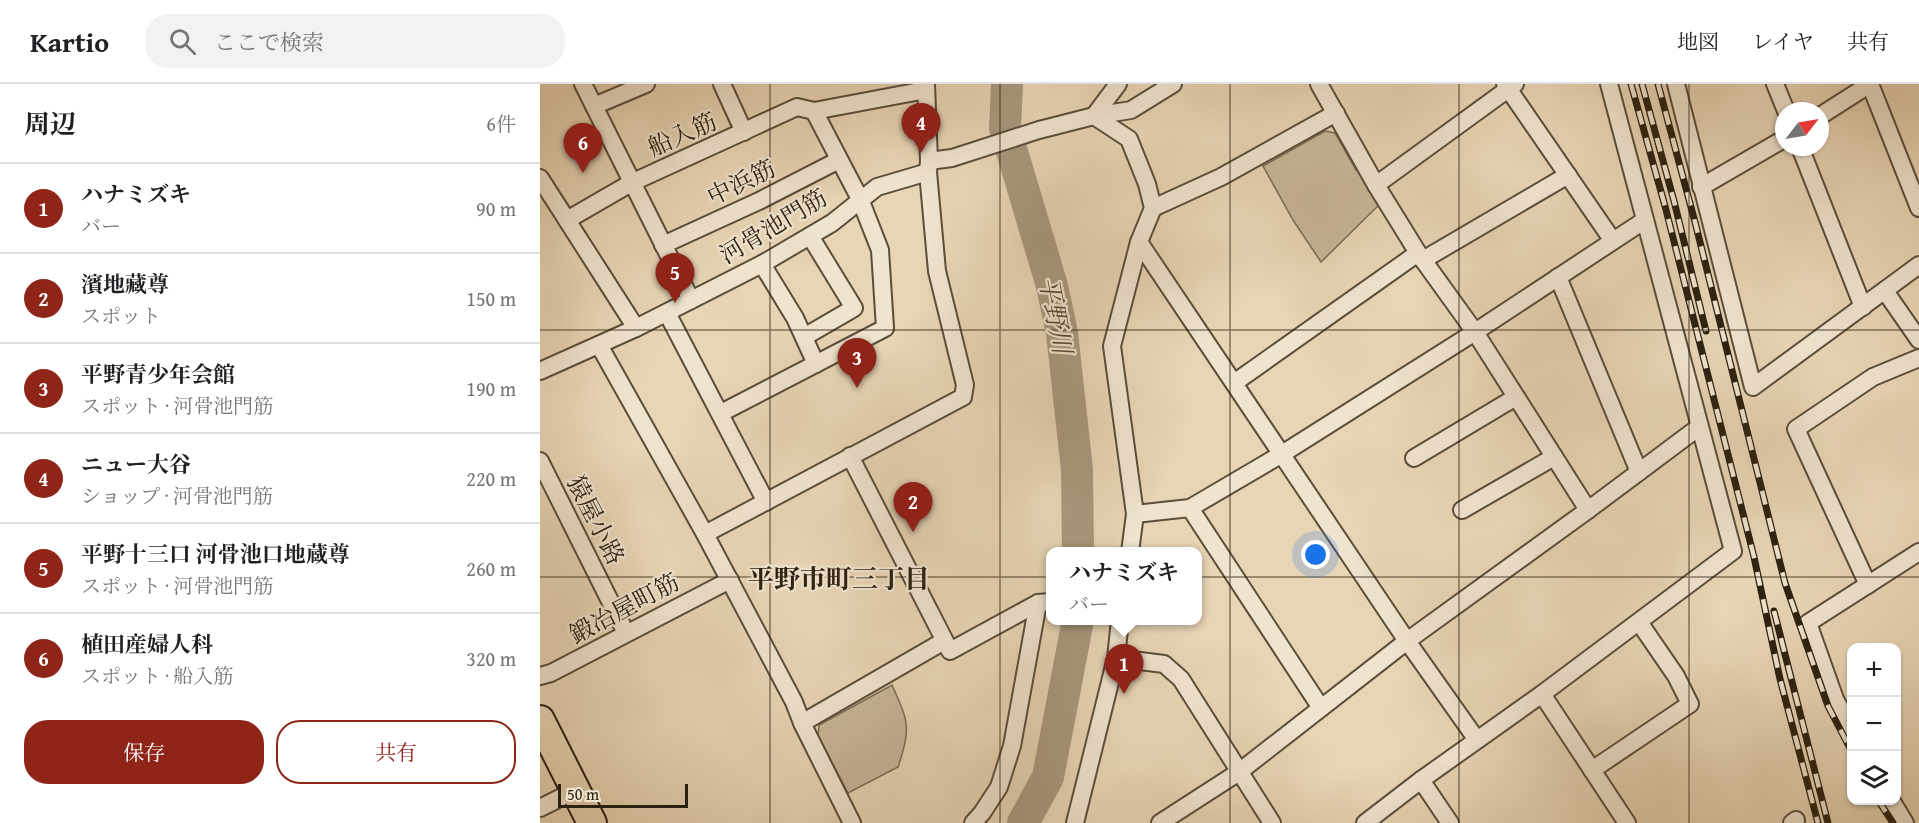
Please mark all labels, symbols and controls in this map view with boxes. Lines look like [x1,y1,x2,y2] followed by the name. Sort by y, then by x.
[145,14,565,68] search box
[30,21,109,62] text: Kartio
[166,25,199,58] icon: search
[214,26,324,58] text: ここで検索
[1677,26,1719,57] text: 地図
[1752,26,1814,57] text: レイヤ
[1847,26,1889,57] text: 共有
[1775,102,1829,156] north arrow
[642,103,722,165] street label: 船入筋
[24,104,76,143] text: 周辺
[902,104,940,153] pin: 4
[486,109,516,138] text: 6件
[564,124,603,173] pin: 6
[701,150,781,214] street label: 中浜筋
[81,178,191,210] text: ハナミズキ
[713,180,833,272] street label: 河骨池門筋
[38,194,49,223] text: 1
[476,194,516,223] text: 90 m
[81,211,121,240] text: バー
[656,254,694,303] pin: 5
[81,268,169,300] text: 濱地藏尊
[1029,273,1083,360] water label: 平野川
[38,284,49,313] text: 2
[466,284,516,313] text: 150 m
[81,301,161,330] text: スポット
[838,338,876,388] pin: 3
[81,358,235,390] text: 平野青少年会館
[38,374,49,403] text: 3
[466,374,516,403] text: 190 m
[81,391,273,420] text: スポット · 河骨池門筋
[81,448,191,480] text: ニュー大谷
[38,464,49,493] text: 4
[466,464,516,493] text: 220 m
[559,469,633,571] street label: 猿屋小路
[81,481,273,510] text: ショップ · 河骨池門筋
[894,482,932,532] pin: 2
[81,538,350,570] text: 平野十三口 河骨池口地蔵尊
[1301,540,1330,569] your location
[1046,547,1202,625] popup
[38,554,49,583] text: 5
[466,554,516,583] text: 260 m
[1069,556,1179,588] text: ハナミズキ
[748,559,930,598] district label: 平野市町三丁目
[563,564,685,652] street label: 鍛冶屋町筋
[81,571,273,600] text: スポット · 河骨池門筋
[1069,589,1109,618] text: バー
[81,628,213,660] text: 植田産婦人科
[1847,643,1901,805] map controls
[1847,643,1901,697] button: +
[38,644,49,673] text: 6
[466,644,516,673] text: 320 m
[1104,644,1144,694] pin: 1
[81,661,233,690] text: スポット · 船入筋
[1847,697,1901,751] button: −
[24,720,264,784] button: 保存
[276,720,516,784] button: 共有
[1847,751,1901,805] button: layers
[558,781,688,808] scale bar
[567,782,599,806] text: 50 m

